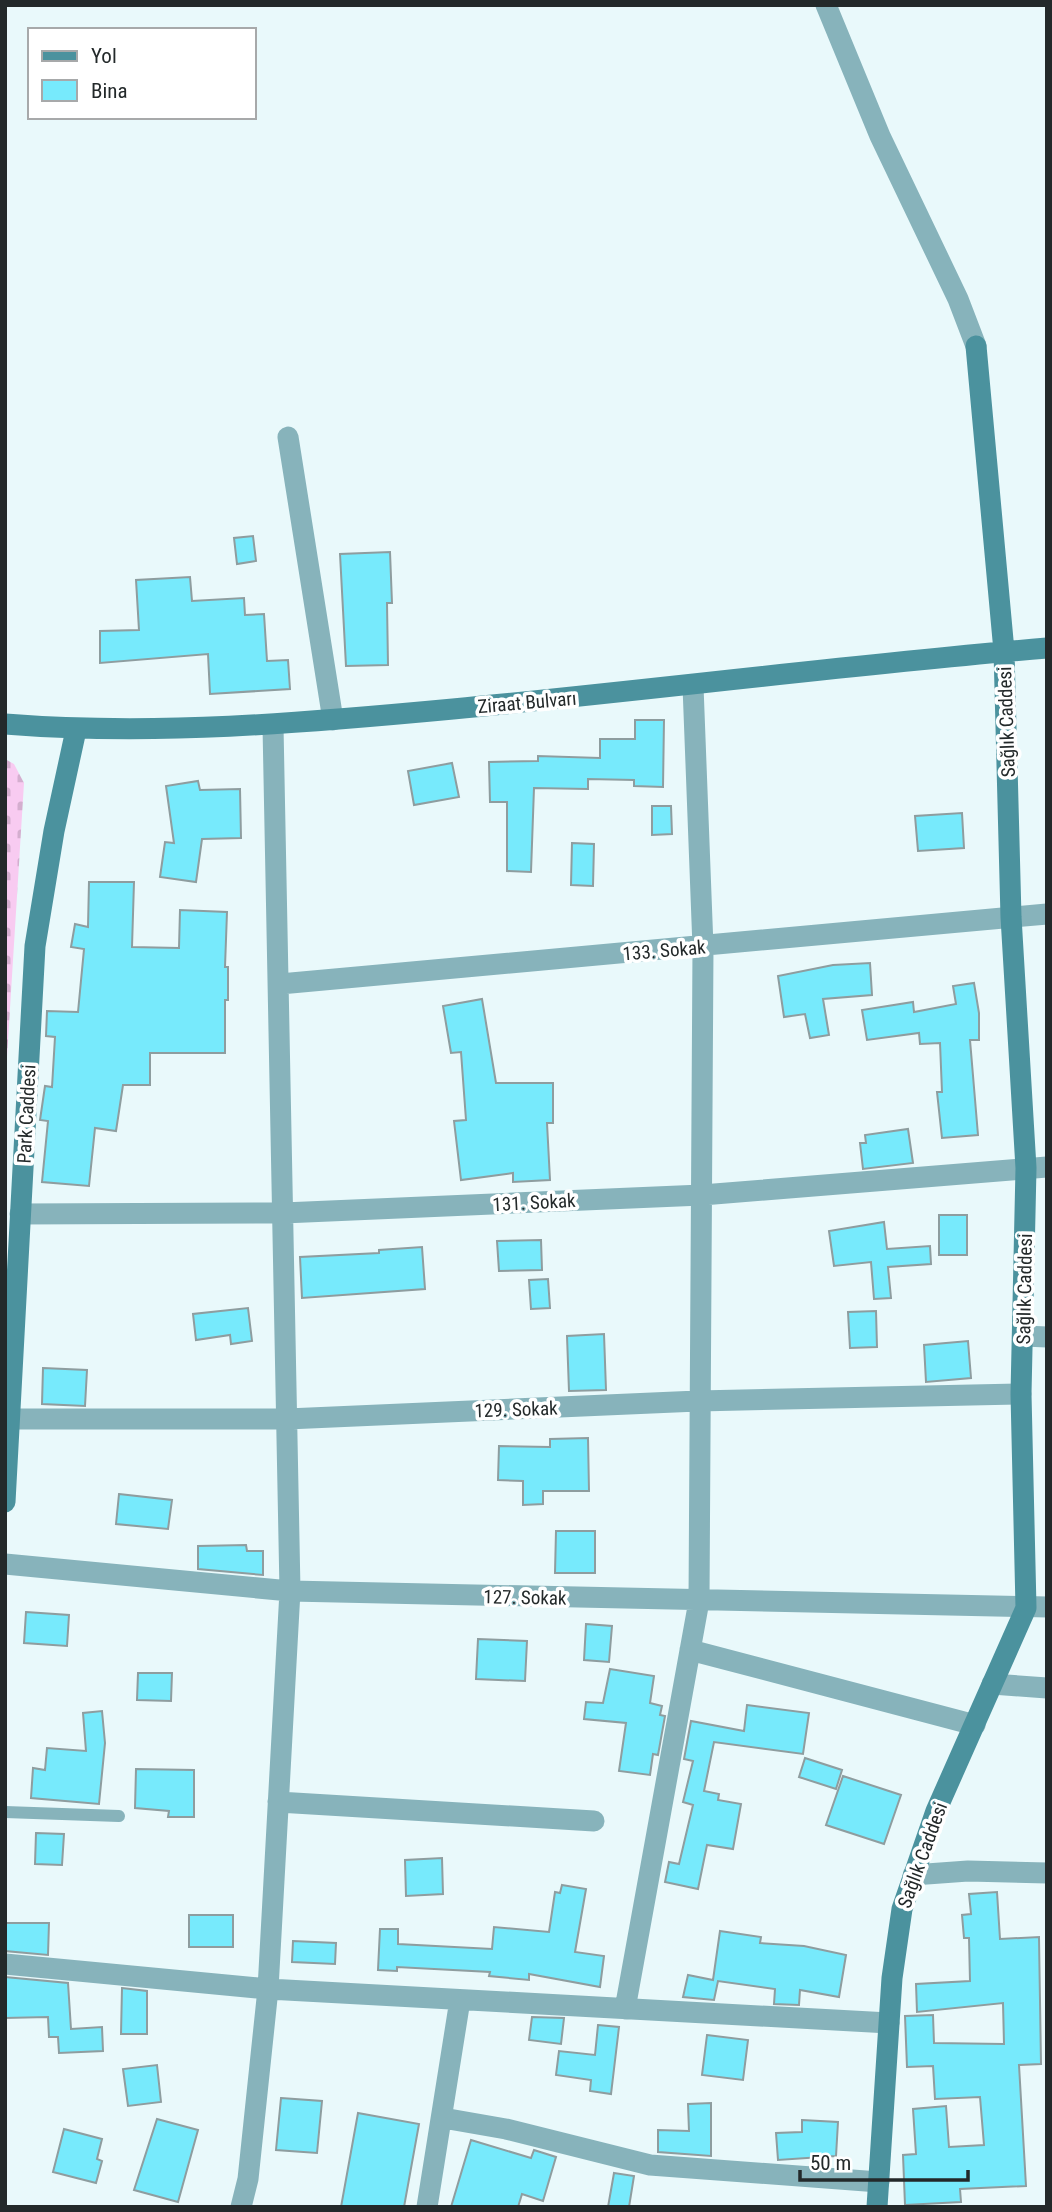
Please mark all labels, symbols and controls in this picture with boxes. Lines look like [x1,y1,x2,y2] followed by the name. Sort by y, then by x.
[28,28,256,119] legend
[91,44,117,68] text: Yol
[91,79,128,103] text: Bina
[993,666,1020,778] street label: Sağlık Caddesi
[477,687,577,718] street label: Ziraat Bulvarı
[622,935,707,966] street label: 133. Sokak
[12,1064,41,1164] street label: Park Caddesi
[492,1189,577,1216] street label: 131. Sokak
[1012,1233,1037,1345] street label: Sağlık Caddesi
[474,1397,558,1422] street label: 129. Sokak
[483,1585,567,1610] street label: 127. Sokak
[893,1799,952,1911] street label: Sağlık Caddesi
[800,2138,968,2182] scale bar
[810,2151,851,2175] text: 50 m

